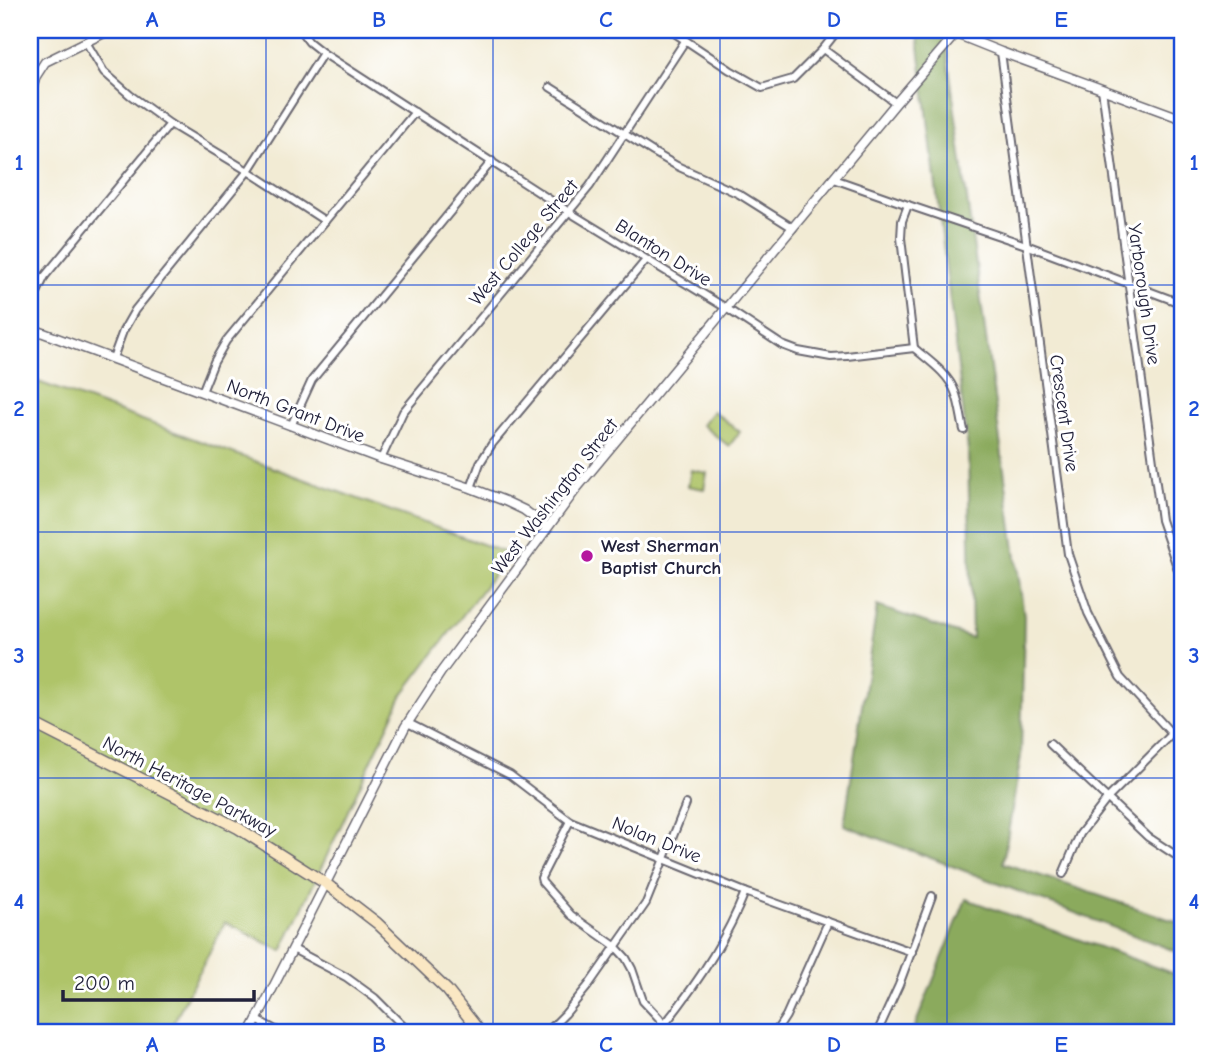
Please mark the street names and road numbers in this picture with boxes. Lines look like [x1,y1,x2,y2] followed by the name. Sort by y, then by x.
[465,175,583,310] street label: West College Street
[611,215,715,291] street label: Blanton Drive
[1123,222,1165,366] street label: Yarborough Drive
[1045,353,1083,473] street label: Crescent Drive
[224,375,368,447] street label: North Grant Drive
[487,414,623,579] street label: West Washington Street
[99,732,281,842] street label: North Heritage Parkway
[609,812,704,868] street label: Nolan Drive

